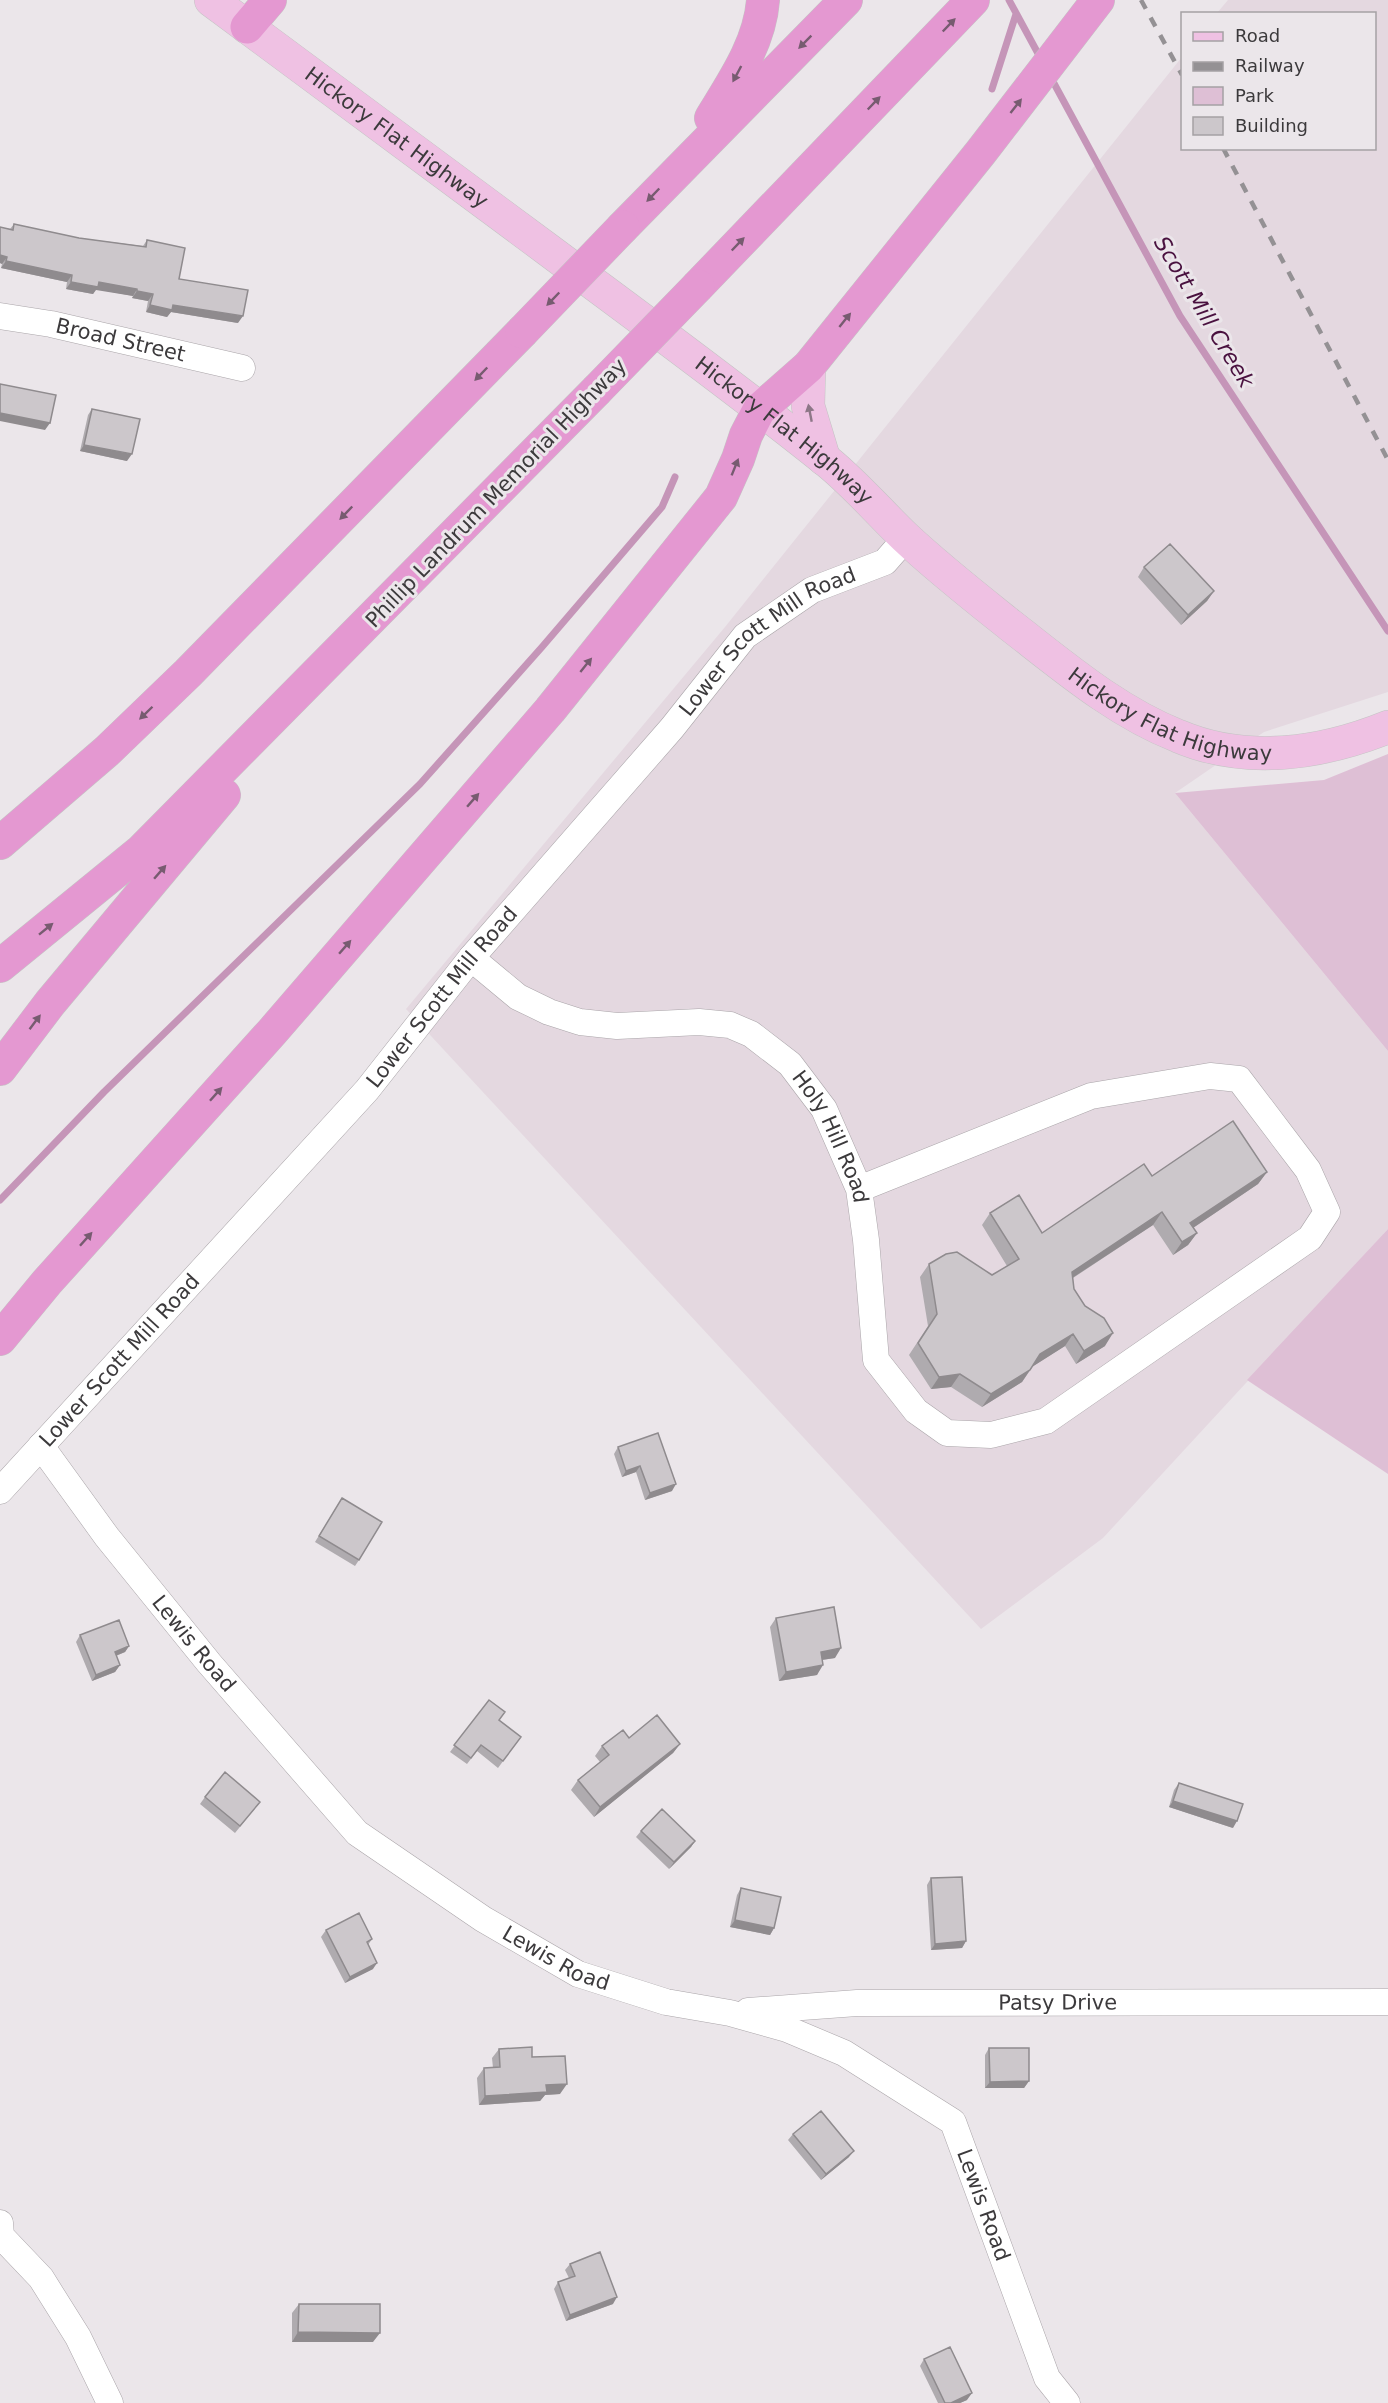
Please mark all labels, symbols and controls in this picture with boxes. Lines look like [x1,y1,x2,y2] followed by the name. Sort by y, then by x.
[1181,12,1376,150] legend
[942,18,955,33] one-way arrow
[1235,25,1280,46] text: Road
[798,34,812,48] one-way arrow
[1235,55,1305,76] text: Railway
[300,62,493,213] street label: Hickory Flat Highway
[732,66,742,83] one-way arrow
[1235,85,1274,106] text: Park
[866,97,880,111] one-way arrow
[1010,98,1023,114] one-way arrow
[1235,115,1308,136] text: Building
[647,188,661,202] one-way arrow
[1149,232,1260,393] water label: Scott Mill Creek
[731,237,745,251] one-way arrow
[546,292,560,307] one-way arrow
[53,313,188,367] street label: Broad Street
[839,313,851,328] one-way arrow
[691,352,878,509] street label: Hickory Flat Highway
[361,354,631,632] street label: Phillip Landrum Memorial Highway
[475,366,489,380] one-way arrow
[805,404,814,423] one-way arrow
[731,458,740,476] one-way arrow
[339,506,353,520] one-way arrow
[674,562,859,720] street label: Lower Scott Mill Road
[580,657,593,673] one-way arrow
[1063,662,1272,765] street label: Hickory Flat Highway
[139,706,153,720] one-way arrow
[466,792,479,808] one-way arrow
[153,865,166,880] one-way arrow
[362,902,522,1092] street label: Lower Scott Mill Road
[38,923,54,936] one-way arrow
[338,940,351,955] one-way arrow
[29,1014,42,1030] one-way arrow
[787,1066,873,1204] street label: Holy Hill Road
[209,1087,222,1102] one-way arrow
[79,1231,93,1246] one-way arrow
[34,1269,205,1452] street label: Lower Scott Mill Road
[147,1591,241,1697] street label: Lewis Road
[498,1921,613,1995] street label: Lewis Road
[998,1991,1117,2015] street label: Patsy Drive
[952,2146,1015,2264] street label: Lewis Road

